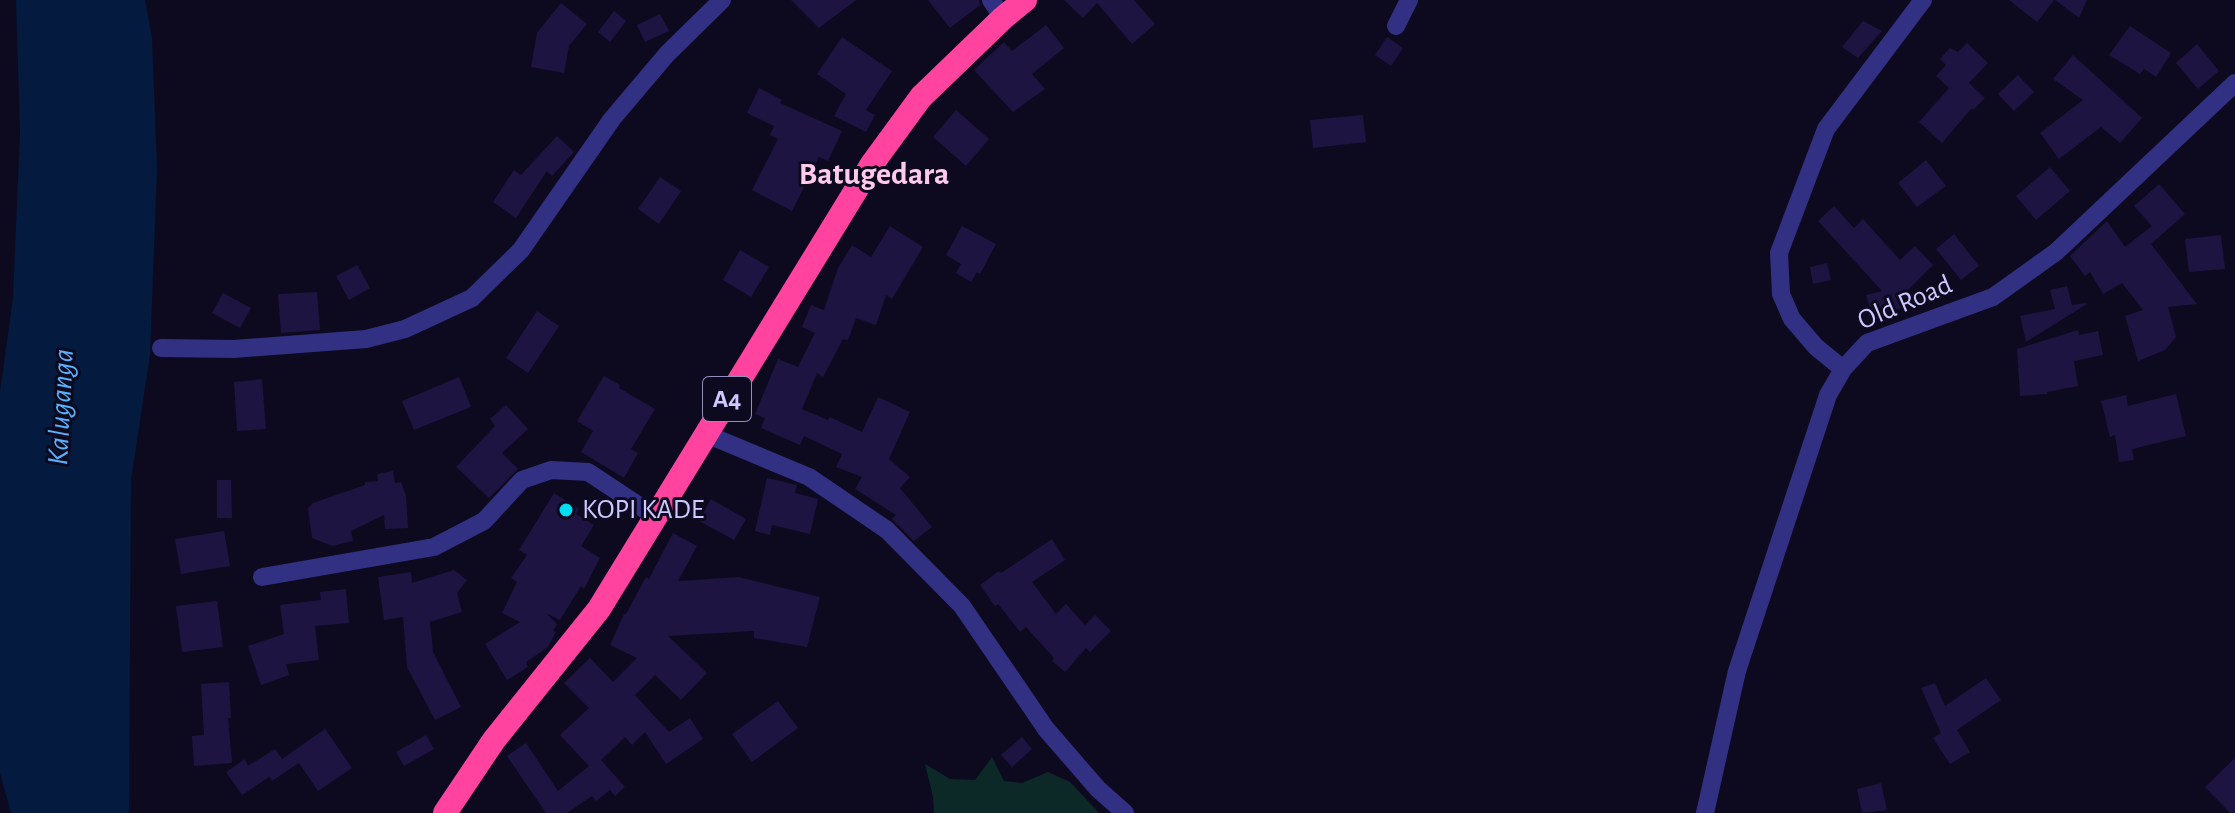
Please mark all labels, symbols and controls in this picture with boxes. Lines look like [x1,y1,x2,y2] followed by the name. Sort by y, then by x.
[799,158,949,190] district label: Batugedara
[1854,271,1956,335] street label: Old Road
[43,348,79,466] water label: Kaluganga
[703,377,751,421] road number: A4
[582,496,704,524] place label: KOPI KADE
[557,501,575,519] marker: KOPI KADE

